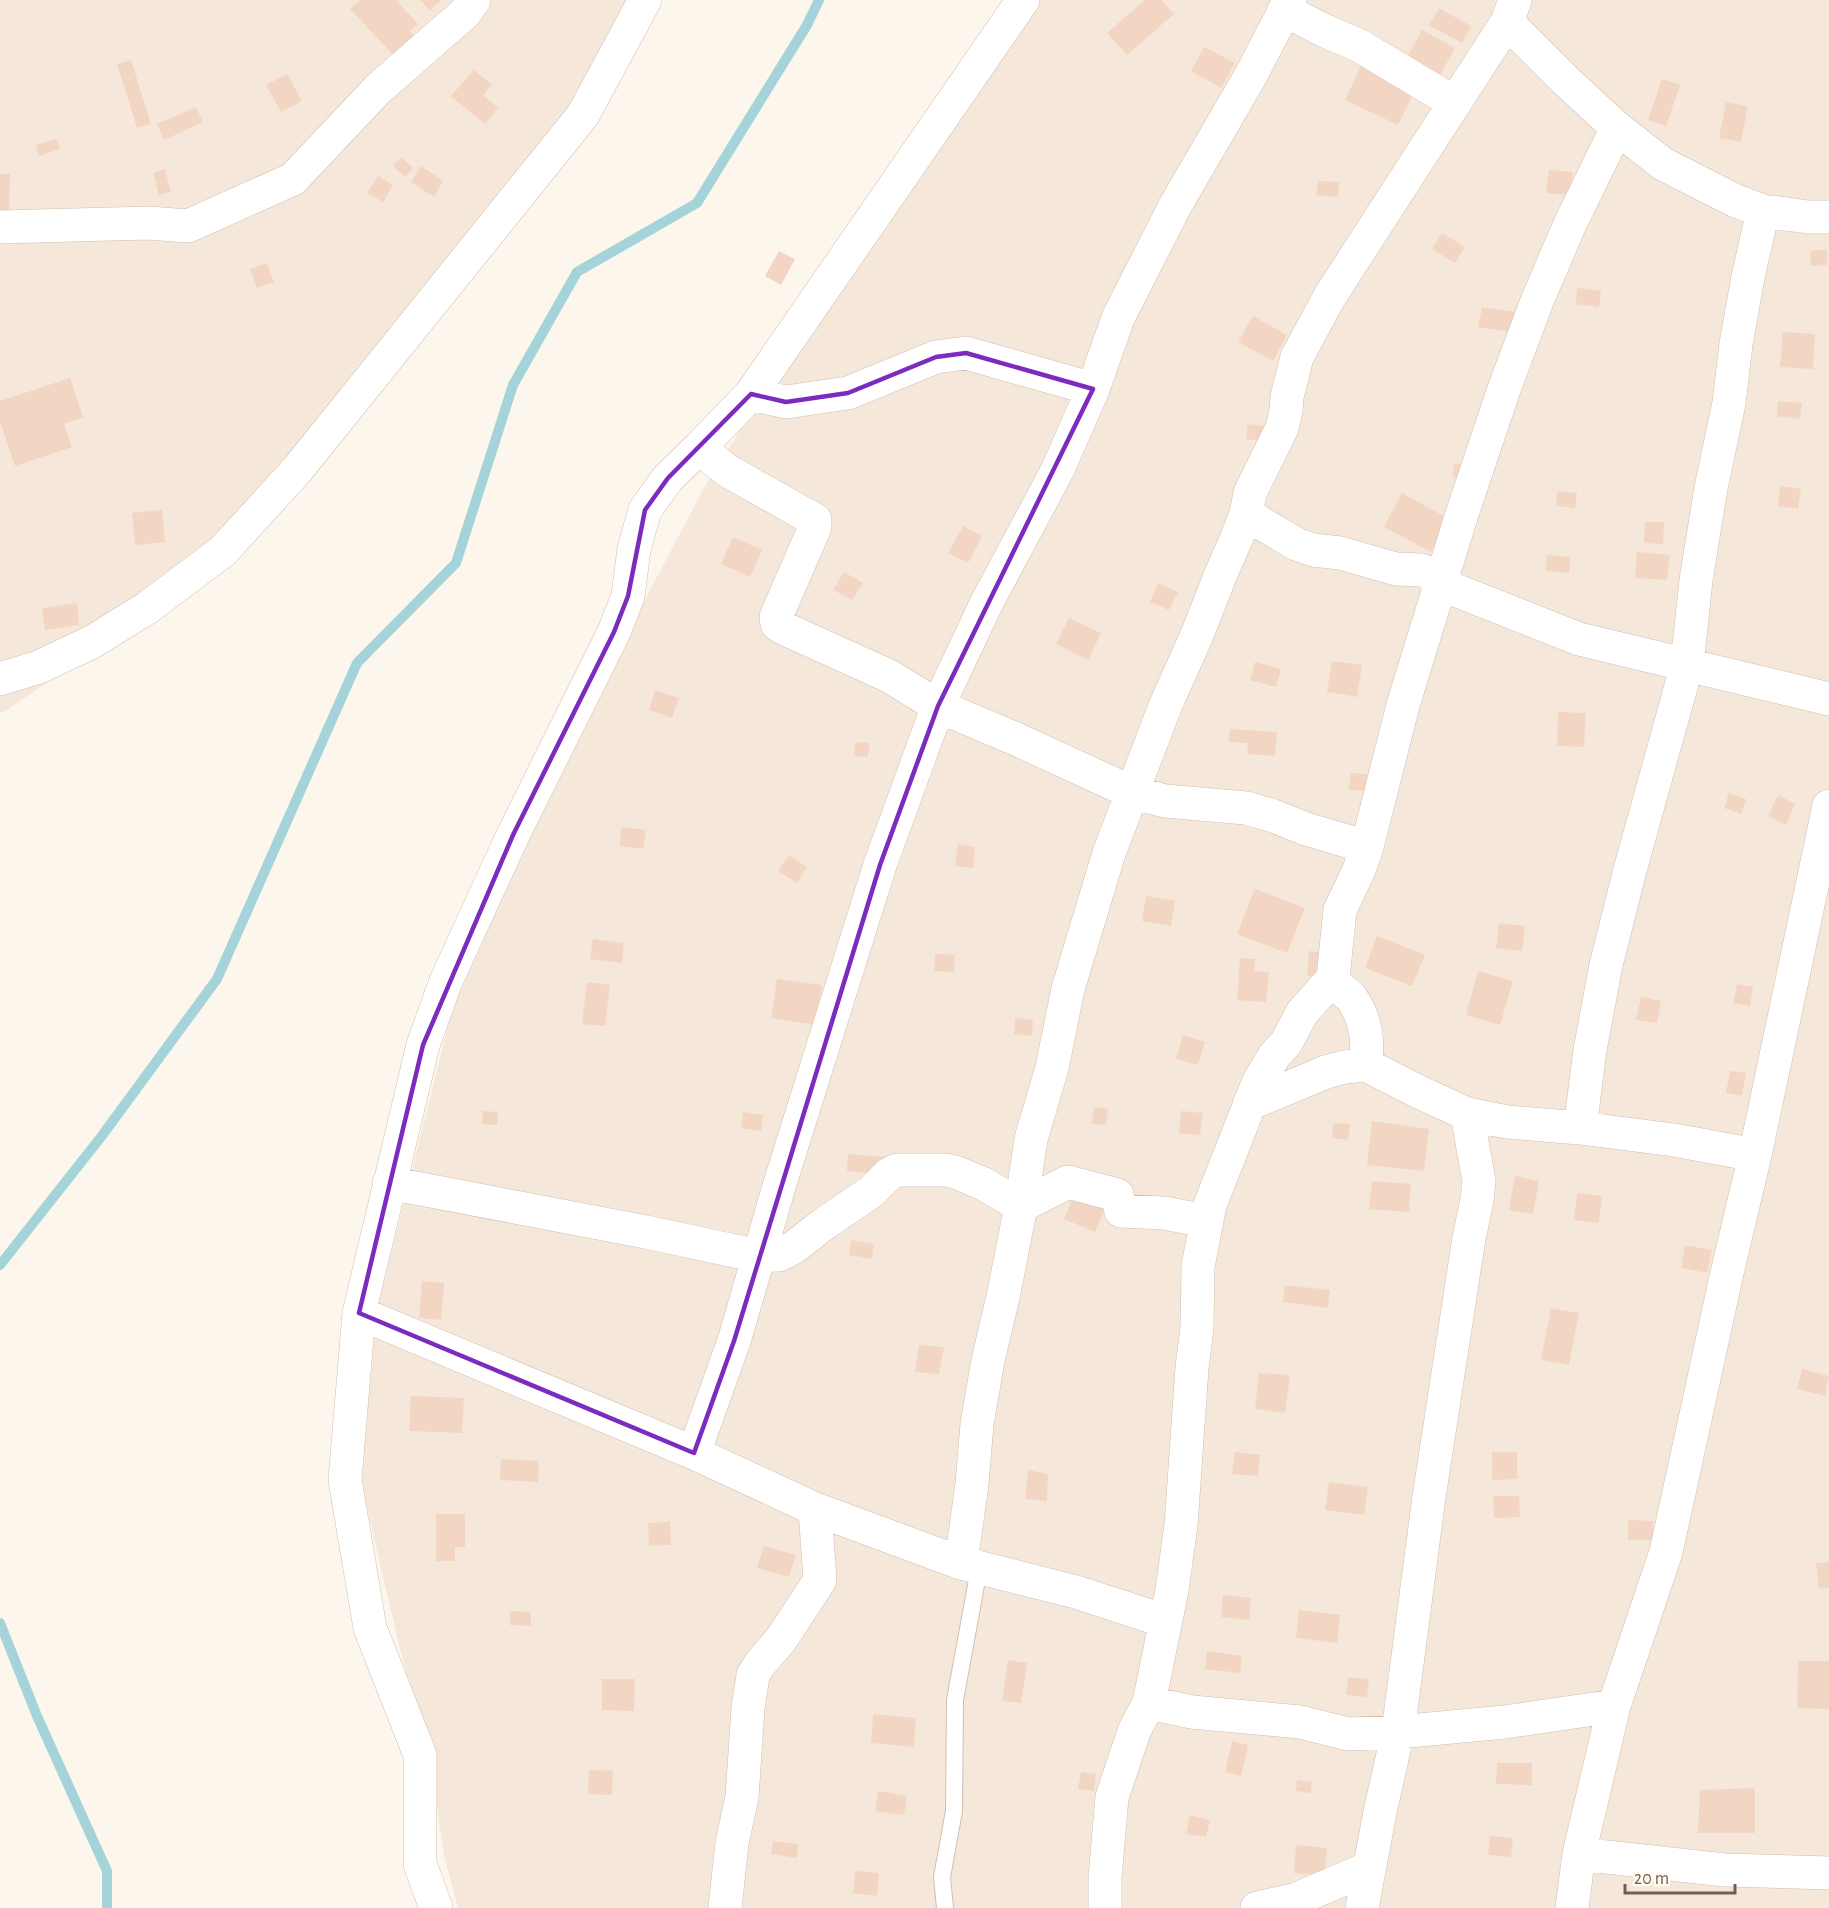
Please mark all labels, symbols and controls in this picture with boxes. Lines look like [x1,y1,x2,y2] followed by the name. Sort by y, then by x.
[1625,1857,1734,1895] scale bar
[1634,1870,1669,1888] text: 20 m

